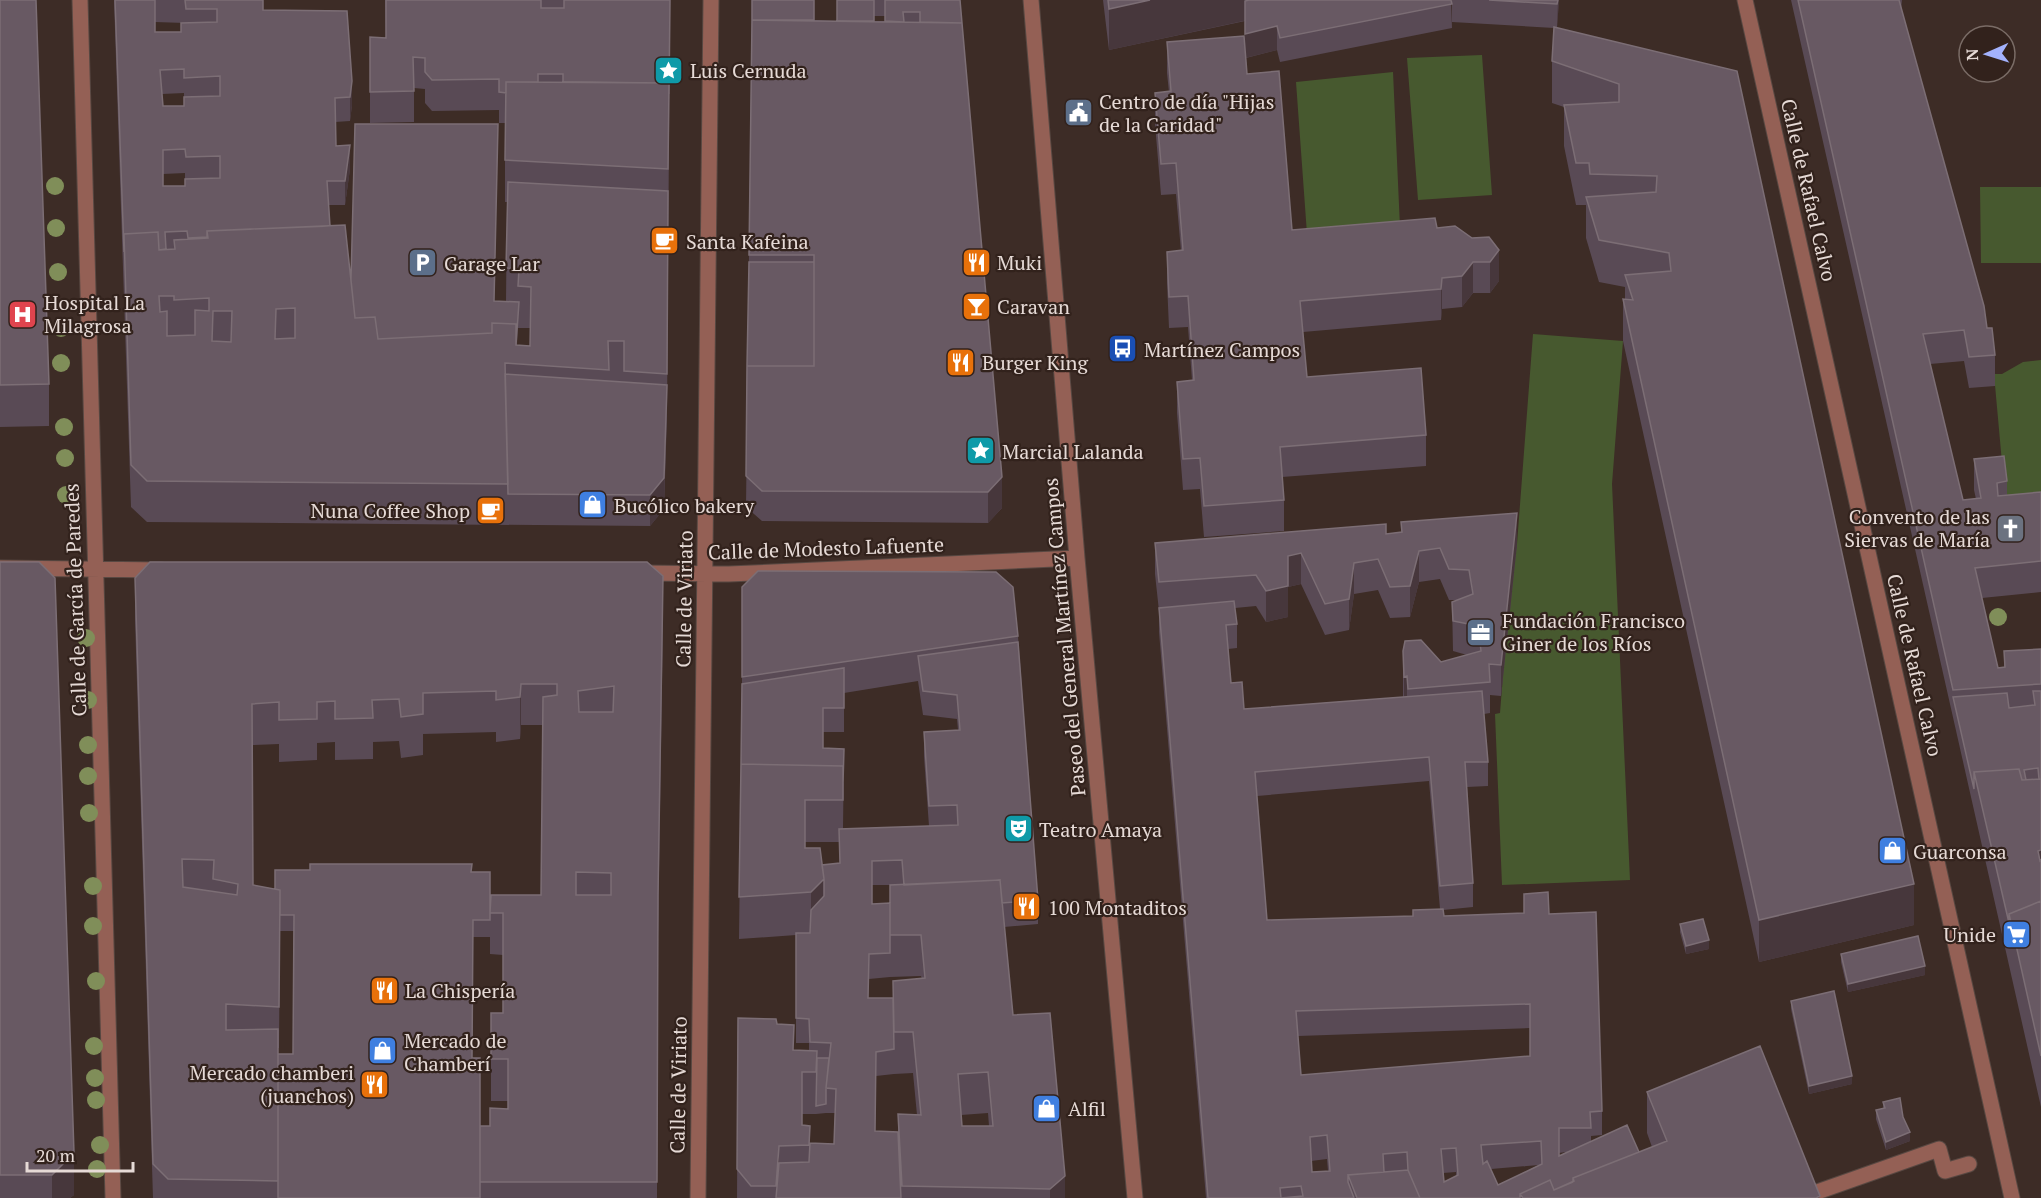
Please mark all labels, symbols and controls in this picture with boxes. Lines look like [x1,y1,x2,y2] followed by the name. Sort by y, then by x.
[1957,24,2017,84] north arrow
[1961,48,1983,61] text: N
[653,54,685,86] place icon: Luis Cernuda
[690,57,807,84] place label: Luis Cernuda
[1099,88,1274,138] place label: Centro de día "Hijas de la Caridad"
[1775,96,1843,284] street label: Calle de Rafael Calvo
[1062,97,1094,129] public building icon: Centro de día "Hijas de la Caridad"
[649,225,681,257] cafe icon: Santa Kafeina
[686,228,809,255] place label: Santa Kafeina
[960,246,992,278] restaurant icon: Muki
[407,247,439,279] parking icon: Garage Lar
[997,249,1042,276] place label: Muki
[444,250,540,277] place label: Garage Lar
[44,289,145,339] place label: Hospital La Milagrosa
[960,290,992,322] bar icon: Caravan
[997,293,1070,320] place label: Caravan
[7,298,39,330] hospital icon: Hospital La Milagrosa
[1107,333,1139,365] bus stop icon: Martínez Campos
[1144,336,1300,363] place label: Martínez Campos
[945,346,977,378] restaurant icon: Burger King
[982,349,1088,376] place label: Burger King
[965,435,997,467] place icon: Marcial Lalanda
[1002,438,1144,465] place label: Marcial Lalanda
[1037,477,1091,797] street label: Paseo del General Martínez Campos
[57,483,93,717] street label: Calle de García de Paredes
[577,489,609,521] shop icon: Bucólico bakery
[614,492,755,519] place label: Bucólico bakery
[475,494,507,526] cafe icon: Nuna Coffee Shop
[310,497,470,524] place label: Nuna Coffee Shop
[1844,503,1990,553] place label: Convento de las Siervas de María
[1995,512,2027,544] church icon: Convento de las Siervas de María
[669,530,699,668] street label: Calle de Viriato
[707,530,945,566] street label: Calle de Modesto Lafuente
[1881,571,1949,759] street label: Calle de Rafael Calvo
[1502,607,1685,657] place label: Fundación Francisco Giner de los Ríos
[1465,616,1497,648] office icon: Fundación Francisco Giner de los Ríos
[1002,813,1034,845] theatre icon: Teatro Amaya
[1039,816,1162,843] place label: Teatro Amaya
[1876,835,1908,867] shop icon: Guarconsa
[1913,838,2007,865] place label: Guarconsa
[1011,891,1043,923] restaurant icon: 100 Montaditos
[1048,894,1187,921] place label: 100 Montaditos
[2001,918,2033,950] supermarket icon: Unide
[1944,921,1996,948] place label: Unide
[368,974,400,1006] restaurant icon: La Chispería
[405,977,515,1004] place label: La Chispería
[663,1016,693,1154] street label: Calle de Viriato
[404,1027,507,1077] place label: Mercado de Chamberí
[367,1035,399,1067] shop icon: Mercado de Chamberí
[189,1059,354,1109] place label: Mercado chamberi (juanchos)
[359,1068,391,1100] restaurant icon: Mercado chamberi (juanchos)
[1031,1092,1063,1124] shop icon: Alfil
[1068,1095,1106,1122] place label: Alfil
[27,1135,134,1173] scale bar
[36,1143,76,1167] text: 20 m

